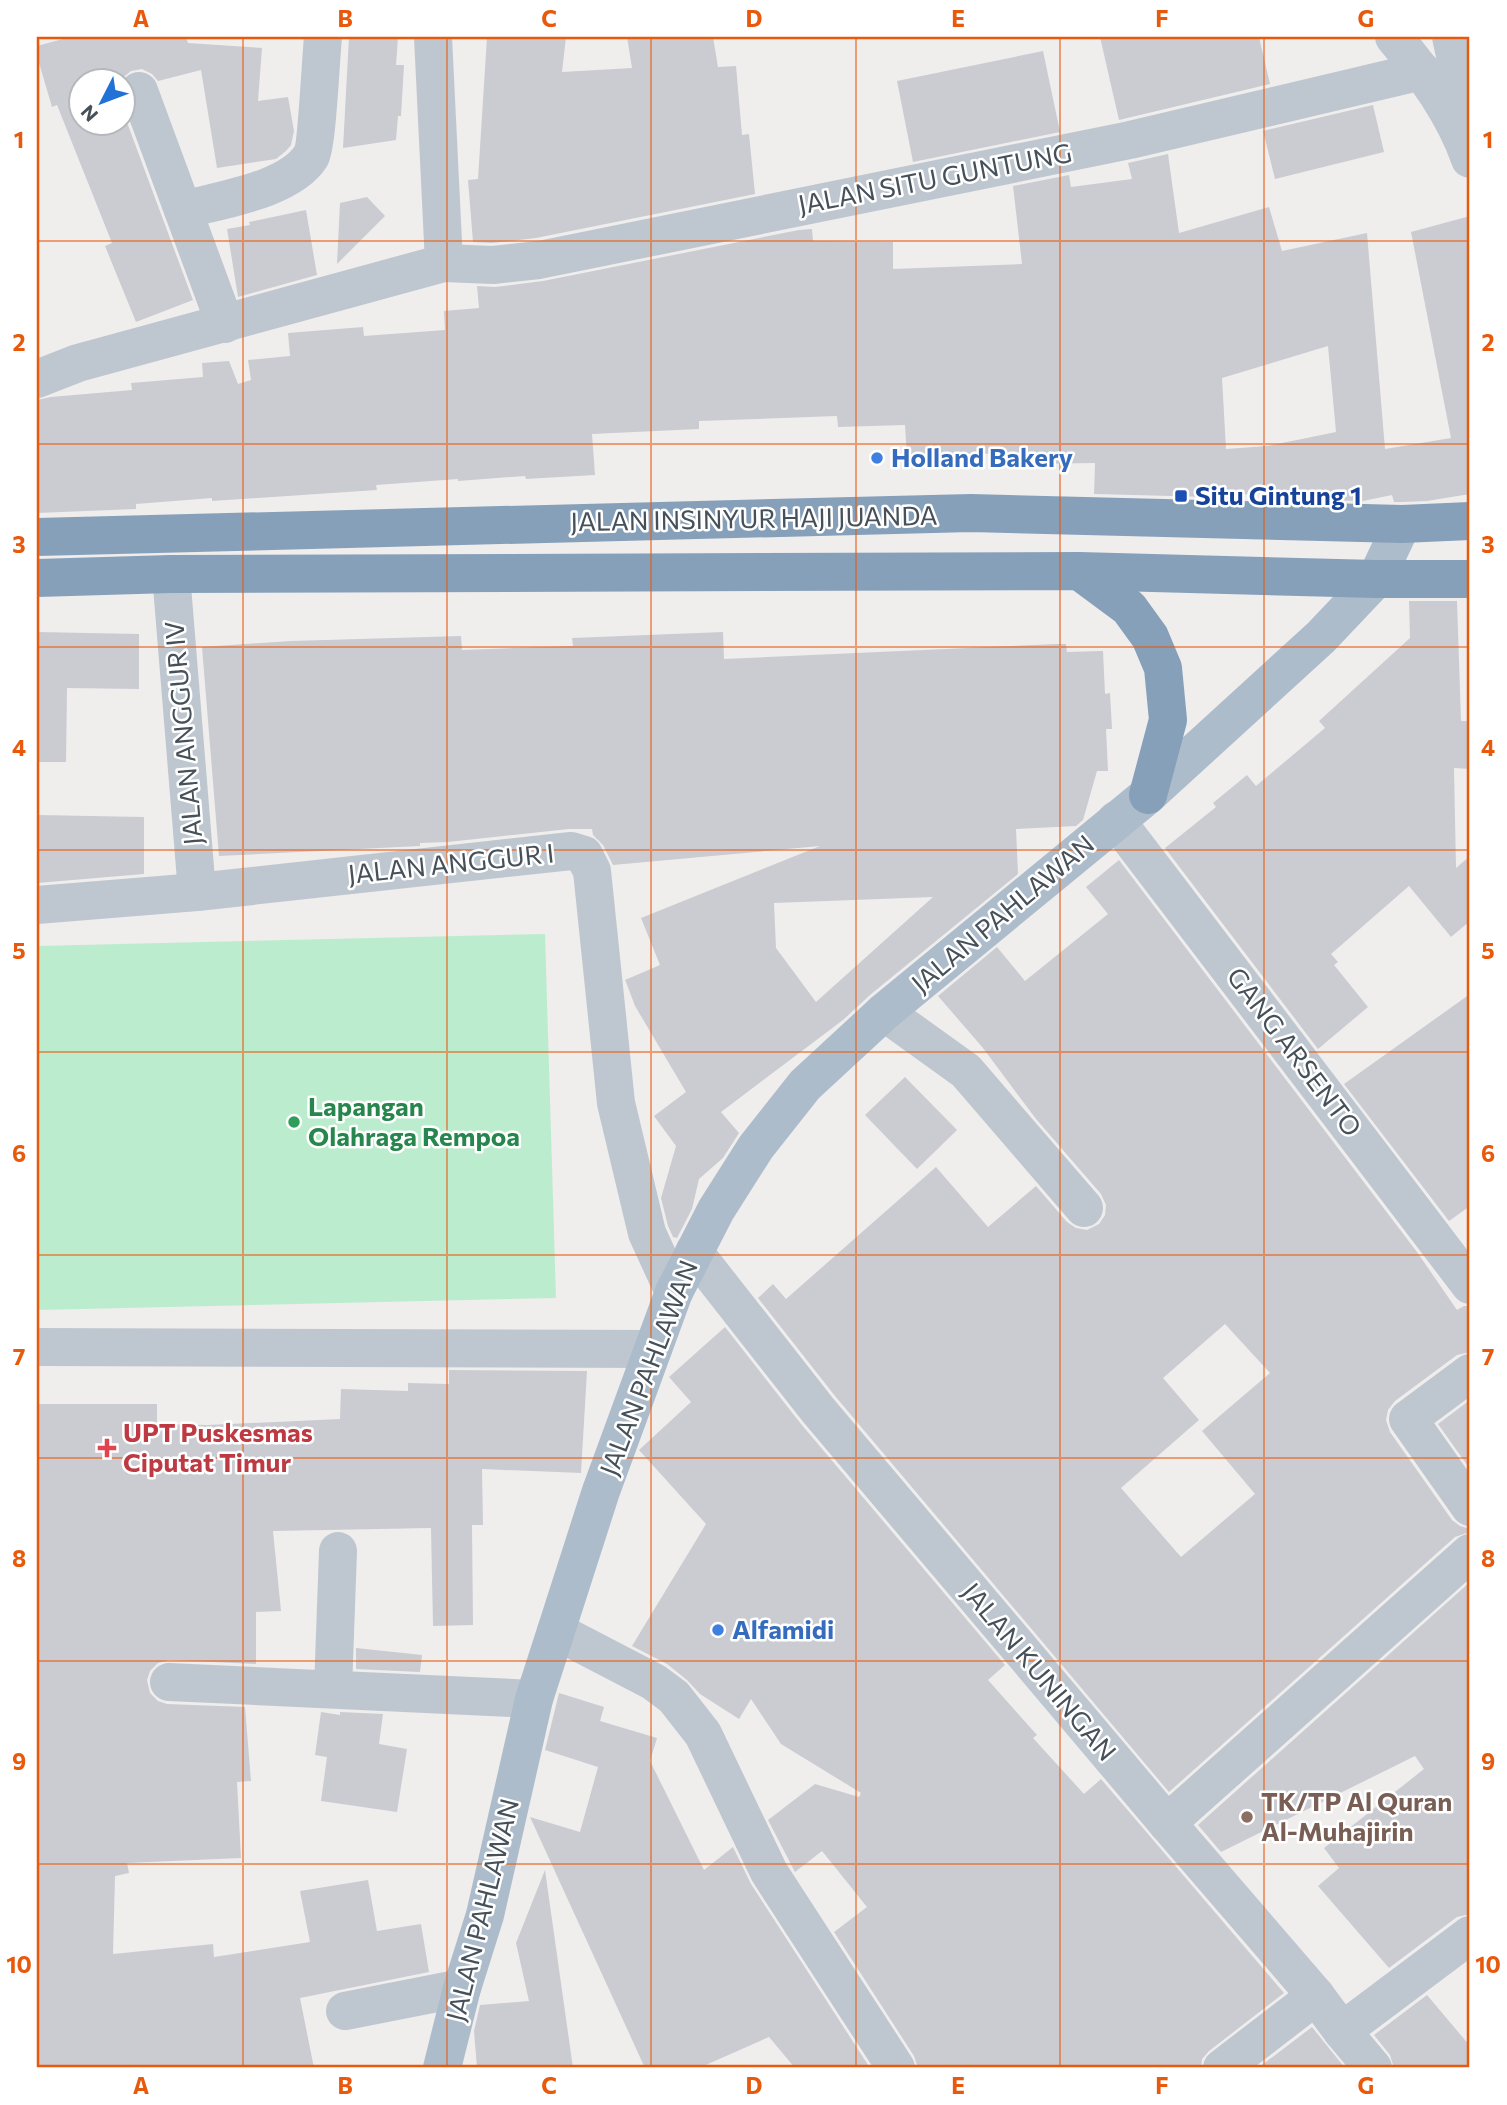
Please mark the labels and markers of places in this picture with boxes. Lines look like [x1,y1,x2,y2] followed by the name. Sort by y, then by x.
[891,441,1073,472] place label: Holland Bakery
[869,450,885,466] marker: Holland Bakery
[1195,479,1362,510] place label: Situ Gintung 1
[1173,488,1189,504] marker: Situ Gintung 1
[308,1090,520,1151] place label: Lapangan Olahraga Rempoa
[286,1114,302,1130] marker: Lapangan Olahraga Rempoa
[123,1416,313,1477] place label: UPT Puskesmas Ciputat Timur
[97,1438,117,1458] marker: UPT Puskesmas Ciputat Timur
[732,1613,834,1644] place label: Alfamidi
[710,1622,726,1638] marker: Alfamidi
[1261,1785,1452,1846] place label: TK/TP Al Quran Al-Muhajirin
[1239,1809,1255,1825] marker: TK/TP Al Quran Al-Muhajirin

